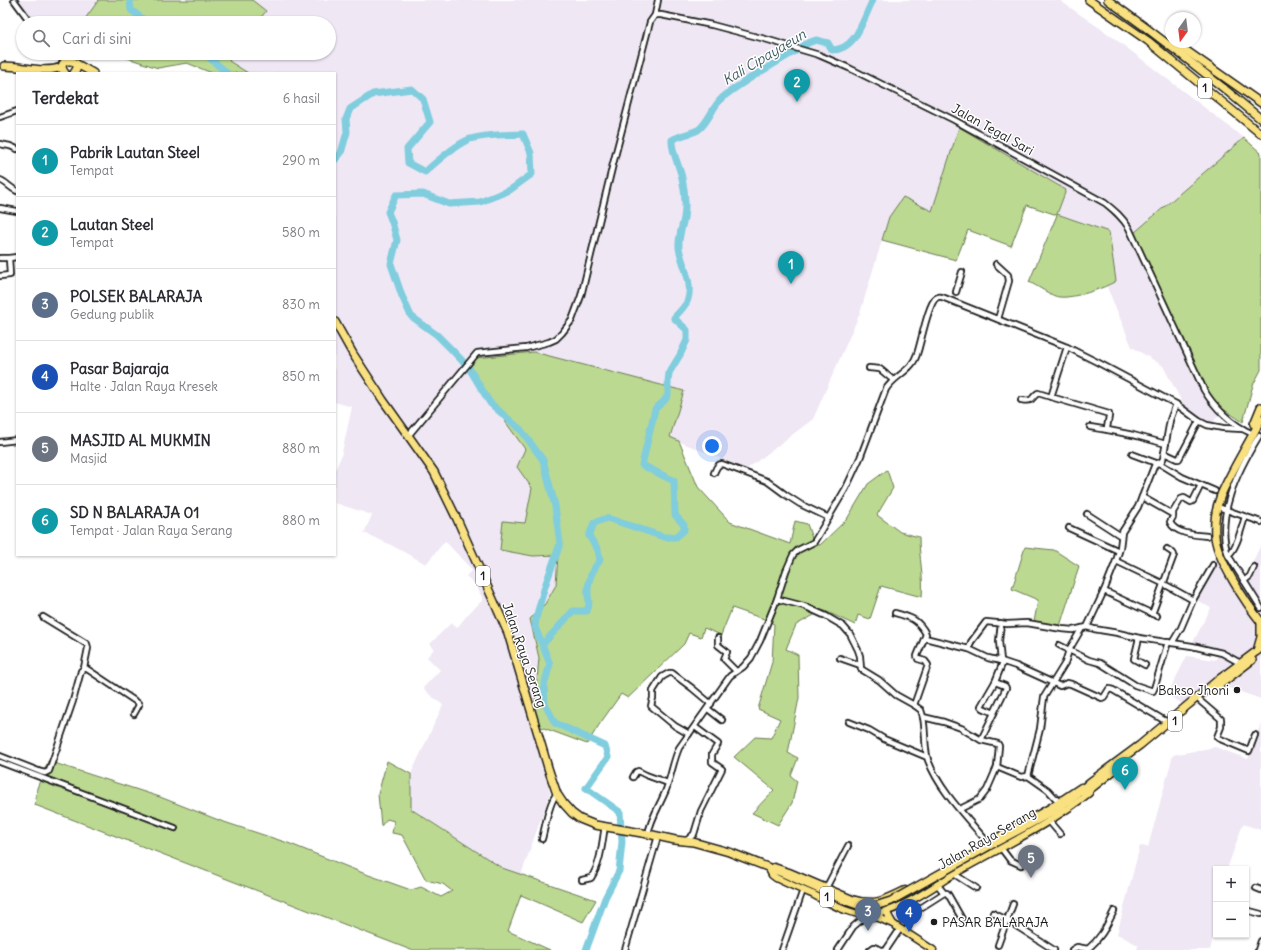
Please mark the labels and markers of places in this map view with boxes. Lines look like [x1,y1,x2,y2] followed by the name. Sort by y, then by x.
[784,69,810,102] pin: 2
[778,251,804,284] pin: 1
[1158,682,1229,699] place label: Bakso Jhoni
[1232,685,1242,695] marker: Bakso Jhoni
[1112,757,1138,790] pin: 6
[1018,845,1044,878] pin: 5
[855,898,881,931] pin: 3
[896,899,922,932] pin: 4
[942,914,1048,931] place label: PASAR BALARAJA
[929,917,939,927] marker: PASAR BALARAJA

